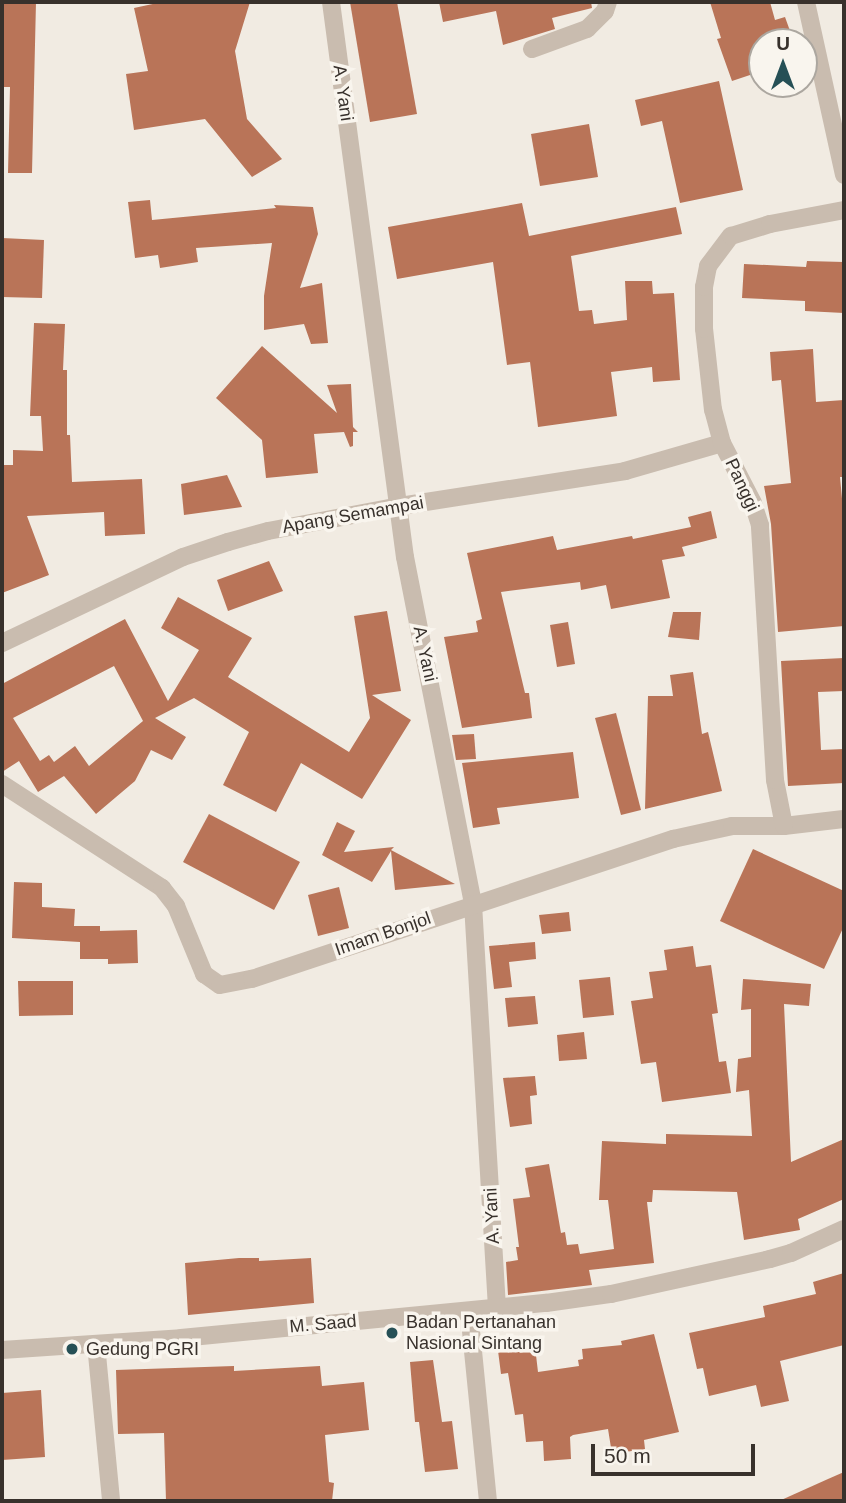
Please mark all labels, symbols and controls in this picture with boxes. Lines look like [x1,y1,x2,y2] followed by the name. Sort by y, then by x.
[748,28,818,98] north arrow
[776,33,790,54] text: U
[328,63,358,123] street label: A. Yani
[720,455,764,515] street label: Panggi
[281,492,425,538] street label: Apang Semampai
[409,624,441,684] street label: A. Yani
[332,908,434,960] street label: Imam Bonjol
[480,1187,504,1245] street label: A. Yani
[289,1310,357,1338] street label: M. Saad
[406,1312,556,1354] place label: Badan Pertanahan Nasional Sintang
[384,1325,400,1341] marker: Badan Pertanahan Nasional Sintang
[86,1338,199,1360] place label: Gedung PGRI
[64,1341,80,1357] marker: Gedung PGRI
[594,1430,758,1474] scale bar
[604,1444,651,1467] text: 50 m

